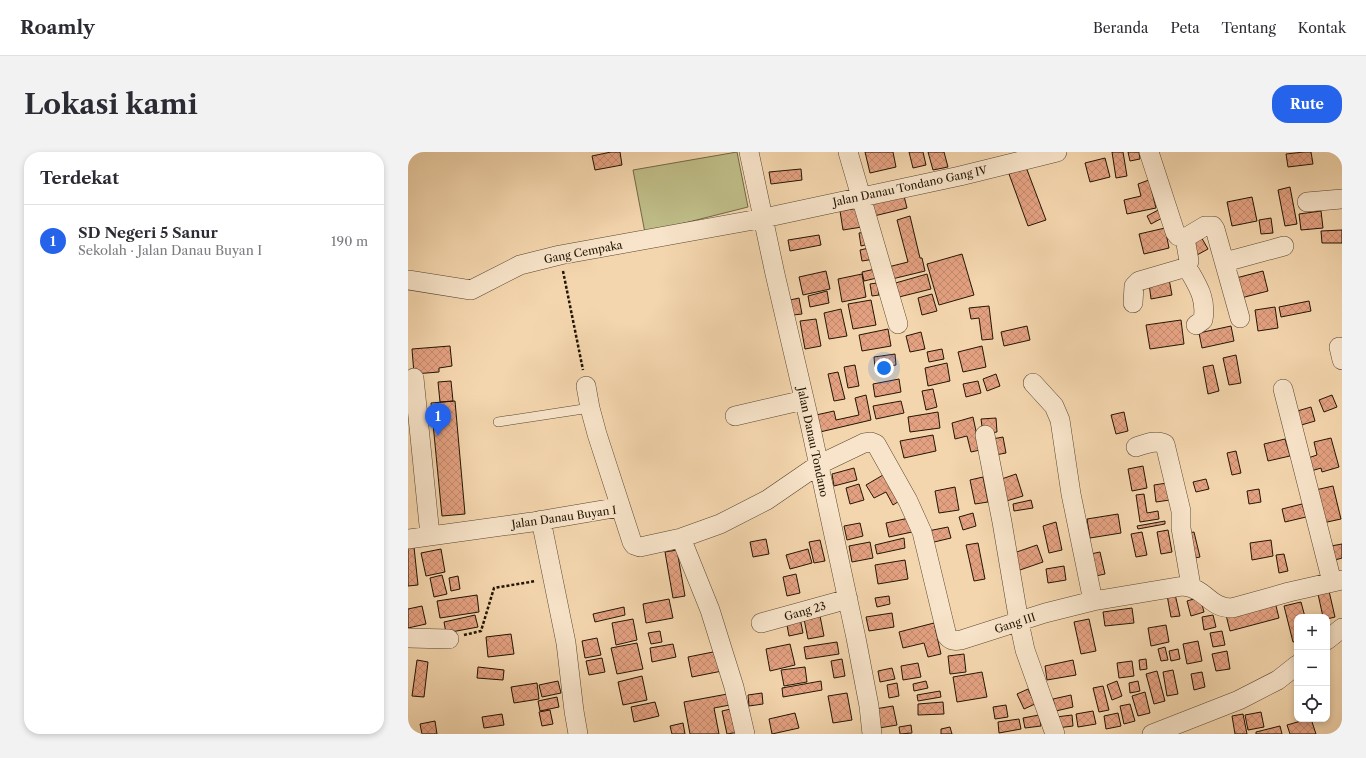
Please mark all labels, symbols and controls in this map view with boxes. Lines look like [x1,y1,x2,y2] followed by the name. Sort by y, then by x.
[20,16,95,39] text: Roamly
[1093,19,1149,37] text: Beranda
[1171,19,1200,37] text: Peta
[1222,19,1276,37] text: Tentang
[1298,19,1346,37] text: Kontak
[1272,85,1342,123] button: Rute
[24,87,198,121] text: Lokasi kami
[830,163,990,210] street label: Jalan Danau Tondano Gang IV
[40,168,119,188] text: Terdekat
[78,223,218,242] text: SD Negeri 5 Sanur
[50,233,56,249] text: 1
[331,233,368,249] text: 190 m
[543,237,624,266] street label: Gang Cempaka
[78,242,262,258] text: Sekolah · Jalan Danau Buyan I
[874,358,894,378] your location
[794,384,832,499] street label: Jalan Danau Tondano
[425,403,451,436] pin: 1
[509,503,617,532] street label: Jalan Danau Buyan I
[783,598,827,624] street label: Gang 23
[993,610,1037,636] street label: Gang III
[1294,614,1330,722] map controls
[1294,614,1330,650] button: +
[1294,650,1330,686] button: −
[1294,686,1330,722] button: locate

